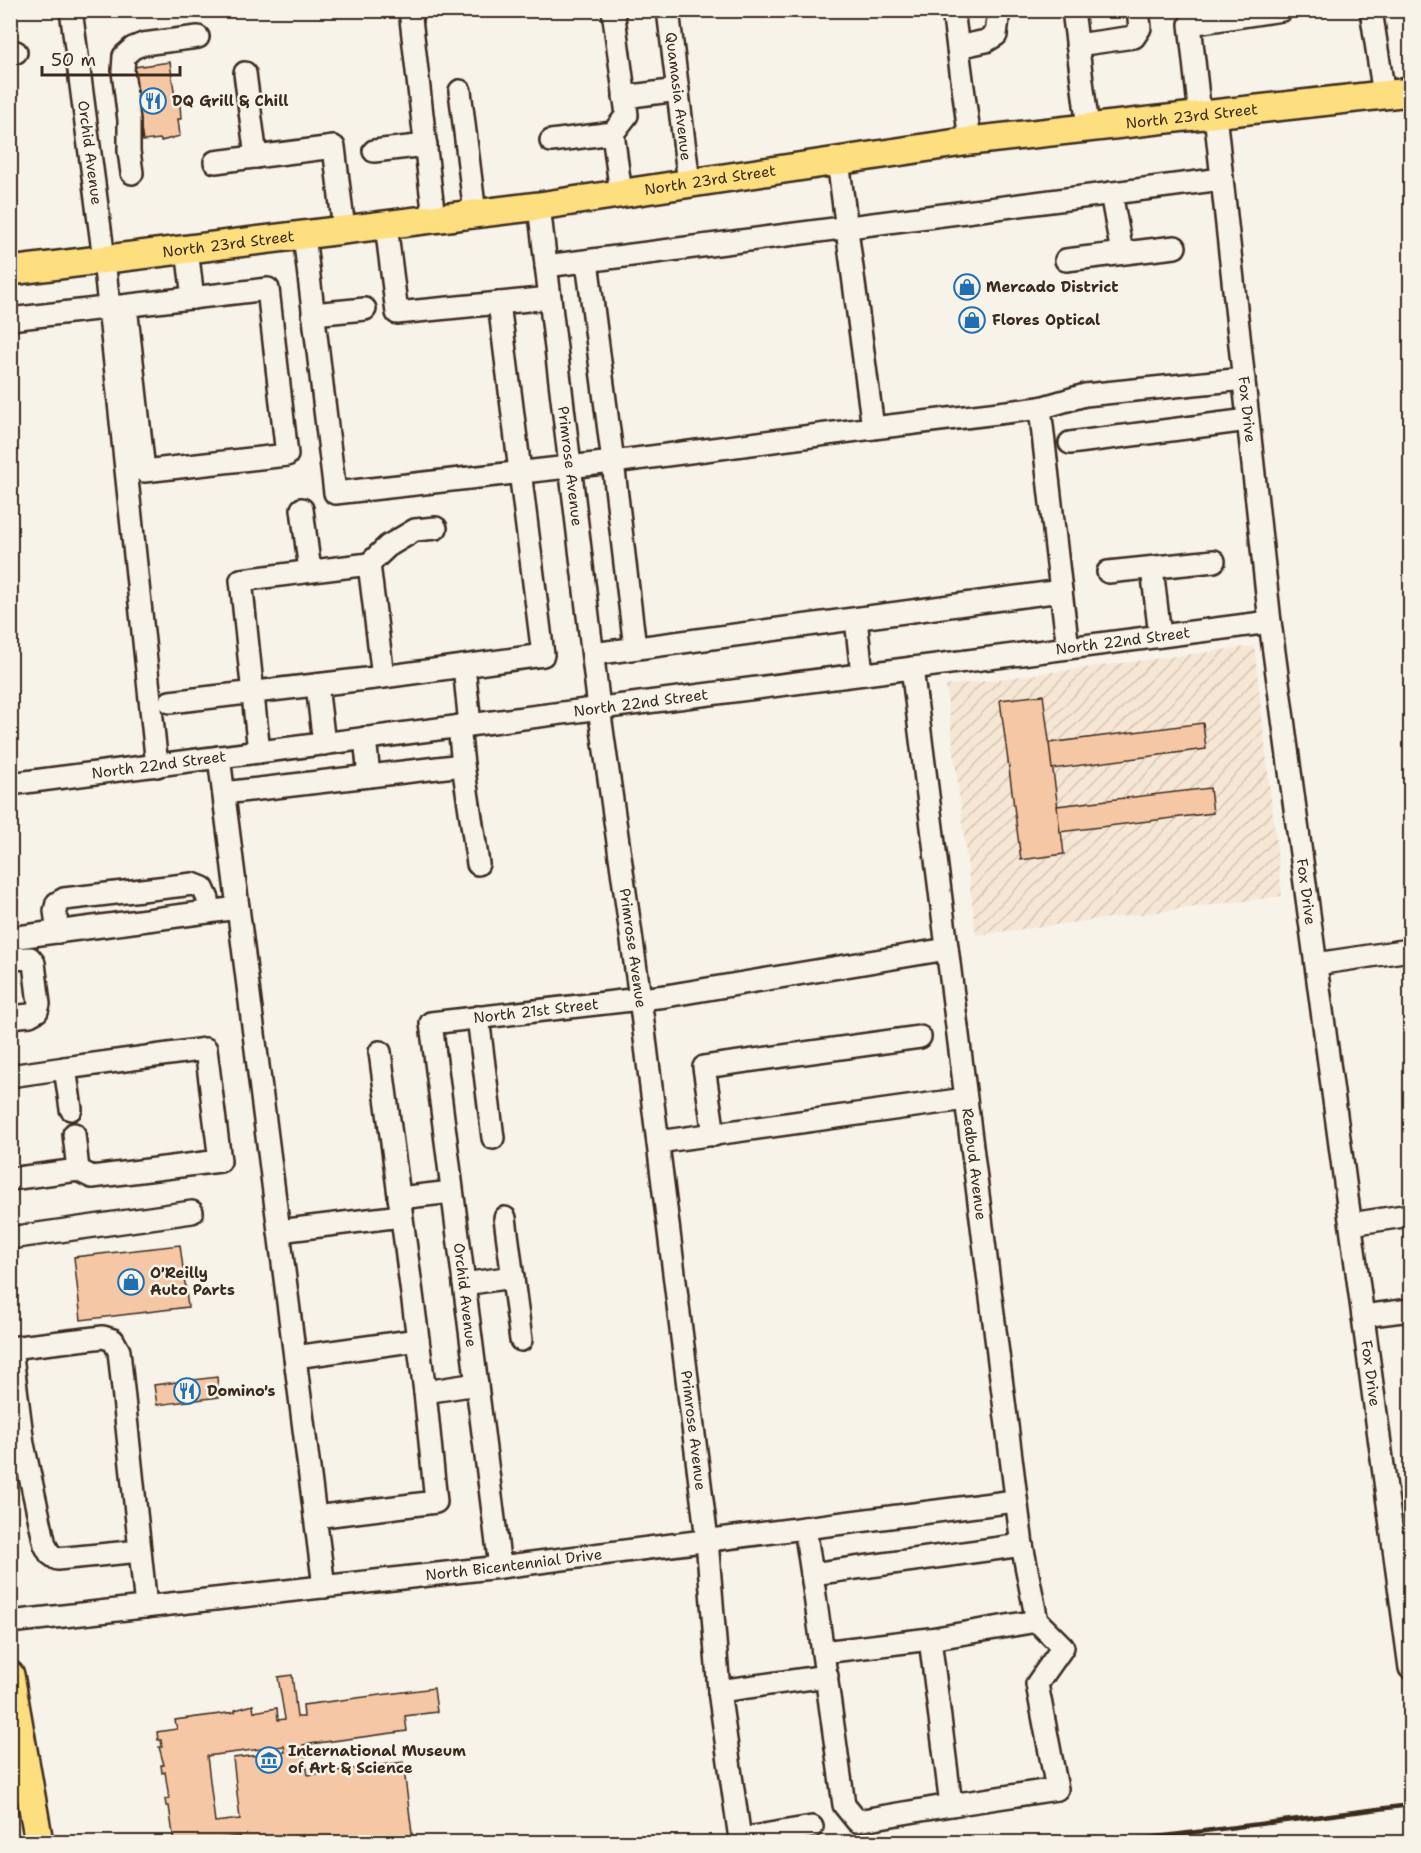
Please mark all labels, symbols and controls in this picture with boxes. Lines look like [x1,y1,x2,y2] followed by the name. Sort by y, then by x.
[661,31,696,162] street label: Quamasia Avenue
[42,39,180,77] scale bar
[51,48,96,72] text: 50 m
[138,86,168,116] restaurant icon: DQ Grill & Chill
[172,91,288,111] place label: DQ Grill & Chill
[73,99,107,206] street label: Orchid Avenue
[1125,99,1259,134] street label: North 23rd Street
[643,160,777,200] street label: North 23rd Street
[161,226,295,262] street label: North 23rd Street
[952,272,982,302] shop icon: Mercado District
[986,277,1118,297] place label: Mercado District
[957,305,987,335] shop icon: Flores Optical
[992,310,1100,330] place label: Flores Optical
[1233,375,1260,443] street label: Fox Drive
[553,405,587,527] street label: Primrose Avenue
[1054,622,1191,659] street label: North 22nd Street
[572,684,709,721] street label: North 22nd Street
[90,746,227,783] street label: North 22nd Street
[1292,857,1320,926] street label: Fox Drive
[615,887,651,1009] street label: Primrose Avenue
[472,994,600,1028] street label: North 21st Street
[957,1107,991,1221] street label: Redbud Avenue
[449,1242,481,1348] street label: Orchid Avenue
[150,1263,235,1300] place label: O'Reilly Auto Parts
[116,1267,146,1297] shop icon: O'Reilly Auto Parts
[1356,1339,1385,1408] street label: Fox Drive
[676,1369,711,1491] street label: Primrose Avenue
[172,1376,202,1406] restaurant icon: Domino's
[207,1381,276,1401] place label: Domino's
[424,1544,603,1585] street label: North Bicentennial Drive
[288,1741,466,1778] place label: International Museum of Art & Science
[254,1745,284,1775] museum icon: International Museum of Art & Science

